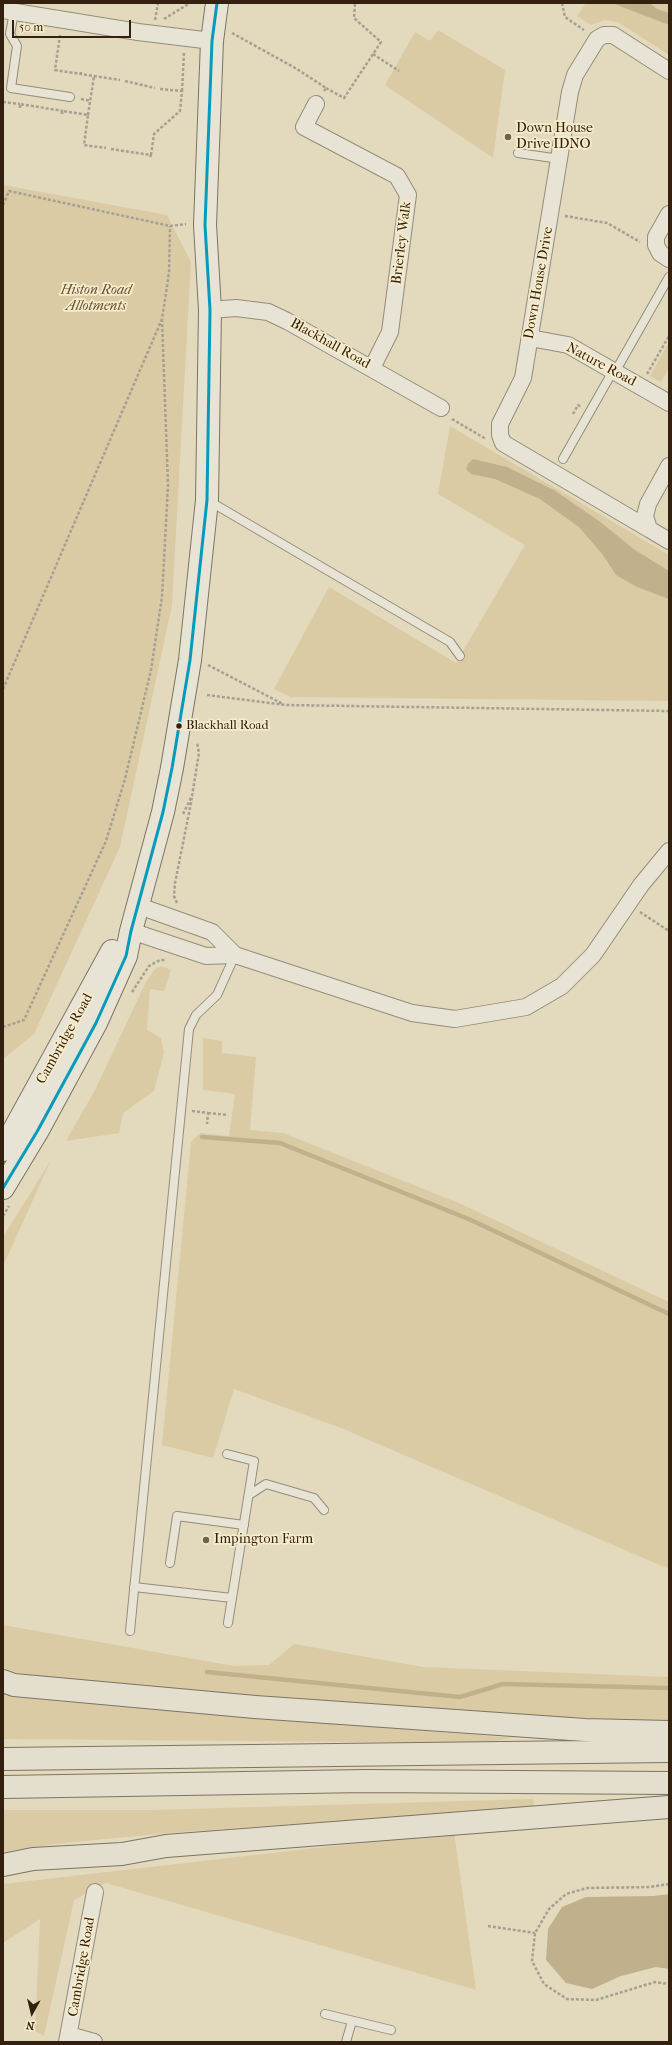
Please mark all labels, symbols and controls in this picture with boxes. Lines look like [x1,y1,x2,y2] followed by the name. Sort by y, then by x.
[14,12,133,38] scale bar
[19,20,43,34] text: 50 m
[516,121,593,154] place label: Down House Drive IDNO
[503,132,513,142] marker: Down House Drive IDNO
[389,201,415,285] street label: Brierley Walk
[521,225,557,341] street label: Down House Drive
[61,283,131,316] park label: Histon Road Allotments
[287,315,373,373] street label: Blackhall Road
[563,340,639,390] street label: Nature Road
[186,718,269,734] place label: Blackhall Road
[174,721,184,731] marker: Blackhall Road
[33,991,97,1087] street label: Cambridge Road
[214,1532,313,1548] place label: Impington Farm
[201,1535,211,1545] marker: Impington Farm
[65,1916,99,2018] street label: Cambridge Road
[12,1993,52,2033] north arrow
[25,2018,35,2032] text: N

